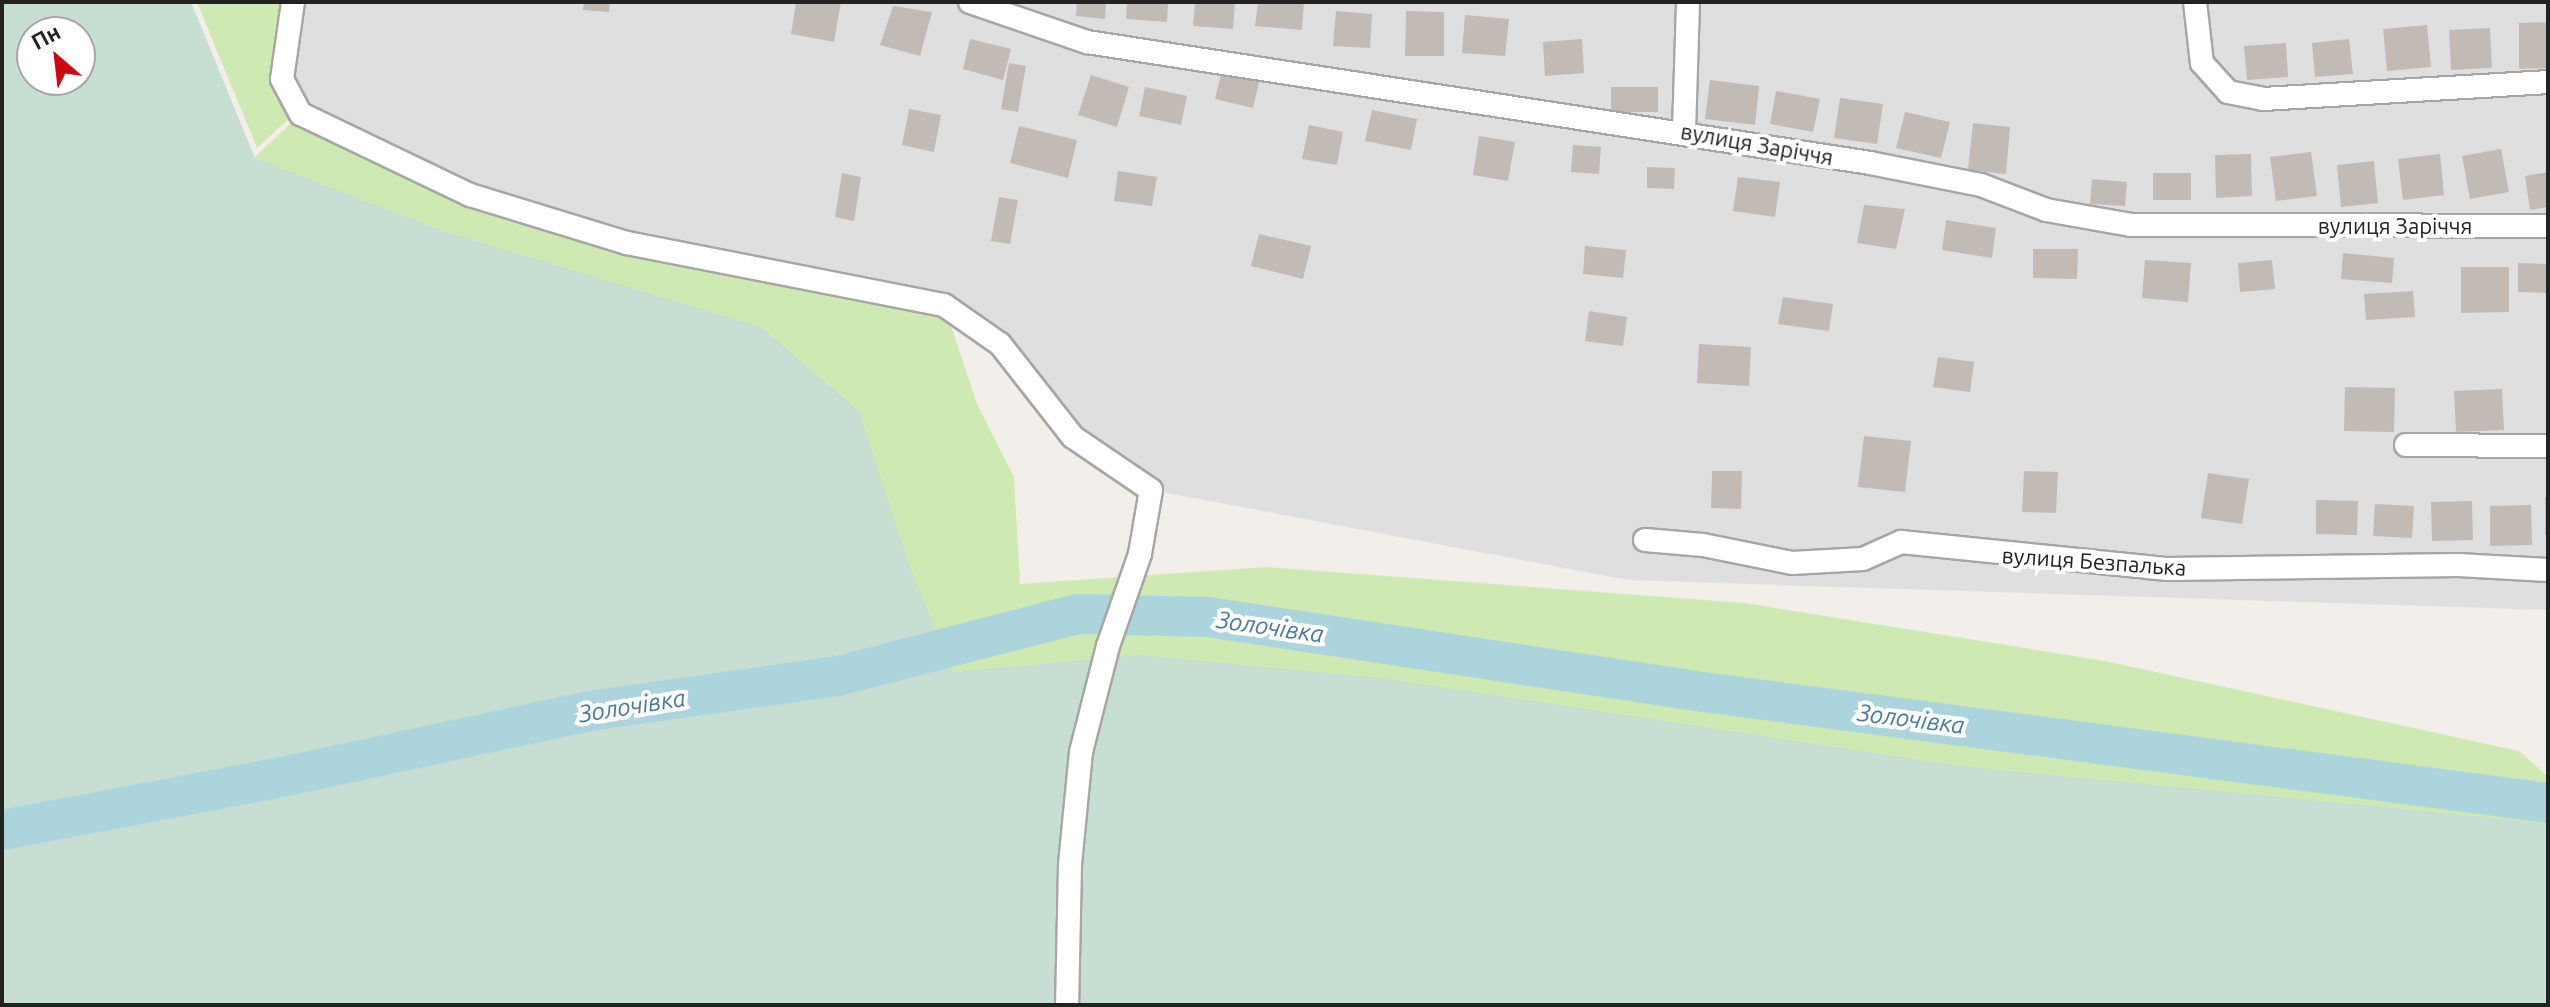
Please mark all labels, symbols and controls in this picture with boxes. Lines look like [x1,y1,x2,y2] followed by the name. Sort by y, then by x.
[16,16,96,96] north arrow
[27,18,64,54] text: Пн
[1679,118,1835,170] street label: вулиця Заріччя
[2318,213,2472,239] street label: вулиця Заріччя
[2001,541,2187,581] street label: вулиця Безпалька
[1215,605,1325,649] water label: Золочівка
[577,683,687,729] water label: Золочівка
[1856,698,1966,740] water label: Золочівка

